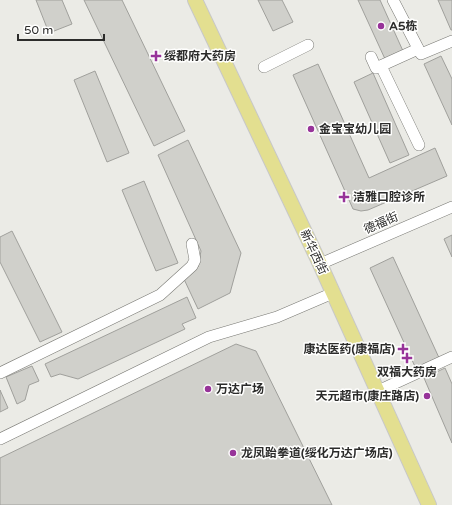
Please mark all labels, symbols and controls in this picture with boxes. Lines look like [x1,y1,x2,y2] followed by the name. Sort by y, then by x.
[18,16,104,42] scale bar
[389,19,418,33] place label: A5栋
[376,21,386,31] marker: A5栋
[24,23,53,37] text: 50 m
[164,49,236,63] place label: 绥都府大药房
[151,51,161,61] marker: 绥都府大药房
[319,122,391,136] place label: 金宝宝幼儿园
[306,124,316,134] marker: 金宝宝幼儿园
[353,190,425,204] place label: 洁雅口腔诊所
[338,191,350,203] marker: 洁雅口腔诊所
[362,210,400,236] street label: 德福街
[298,227,330,277] street label: 新华西街
[304,342,395,356] place label: 康达医药(康福店)
[398,344,408,354] marker: 康达医药(康福店)
[402,353,412,363] marker: 双福大药房
[377,365,437,379] place label: 双福大药房
[216,382,264,396] place label: 万达广场
[203,384,213,394] marker: 万达广场
[316,389,419,403] place label: 天元超市(康庄路店)
[422,391,432,401] marker: 天元超市(康庄路店)
[241,446,393,460] place label: 龙凤跆拳道(绥化万达广场店)
[228,448,238,458] marker: 龙凤跆拳道(绥化万达广场店)

